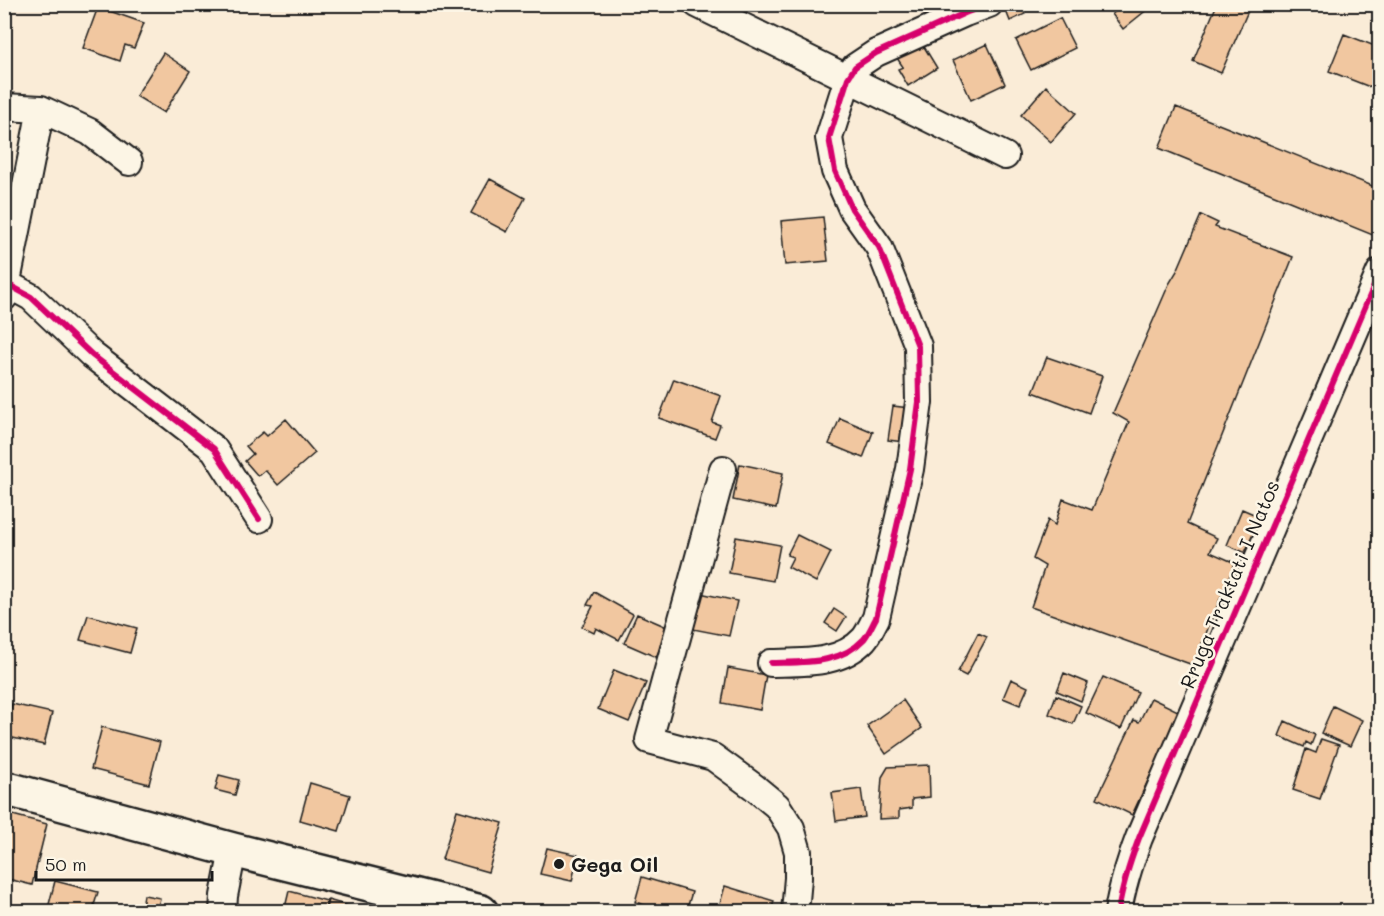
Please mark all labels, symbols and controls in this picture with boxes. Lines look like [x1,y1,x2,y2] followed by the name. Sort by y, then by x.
[1173,476,1285,692] street label: Rruga Traktati I Natos
[36,844,212,882] scale bar
[571,851,658,877] place label: Gega Oil
[45,852,87,876] text: 50 m
[552,857,566,871] marker: Gega Oil

